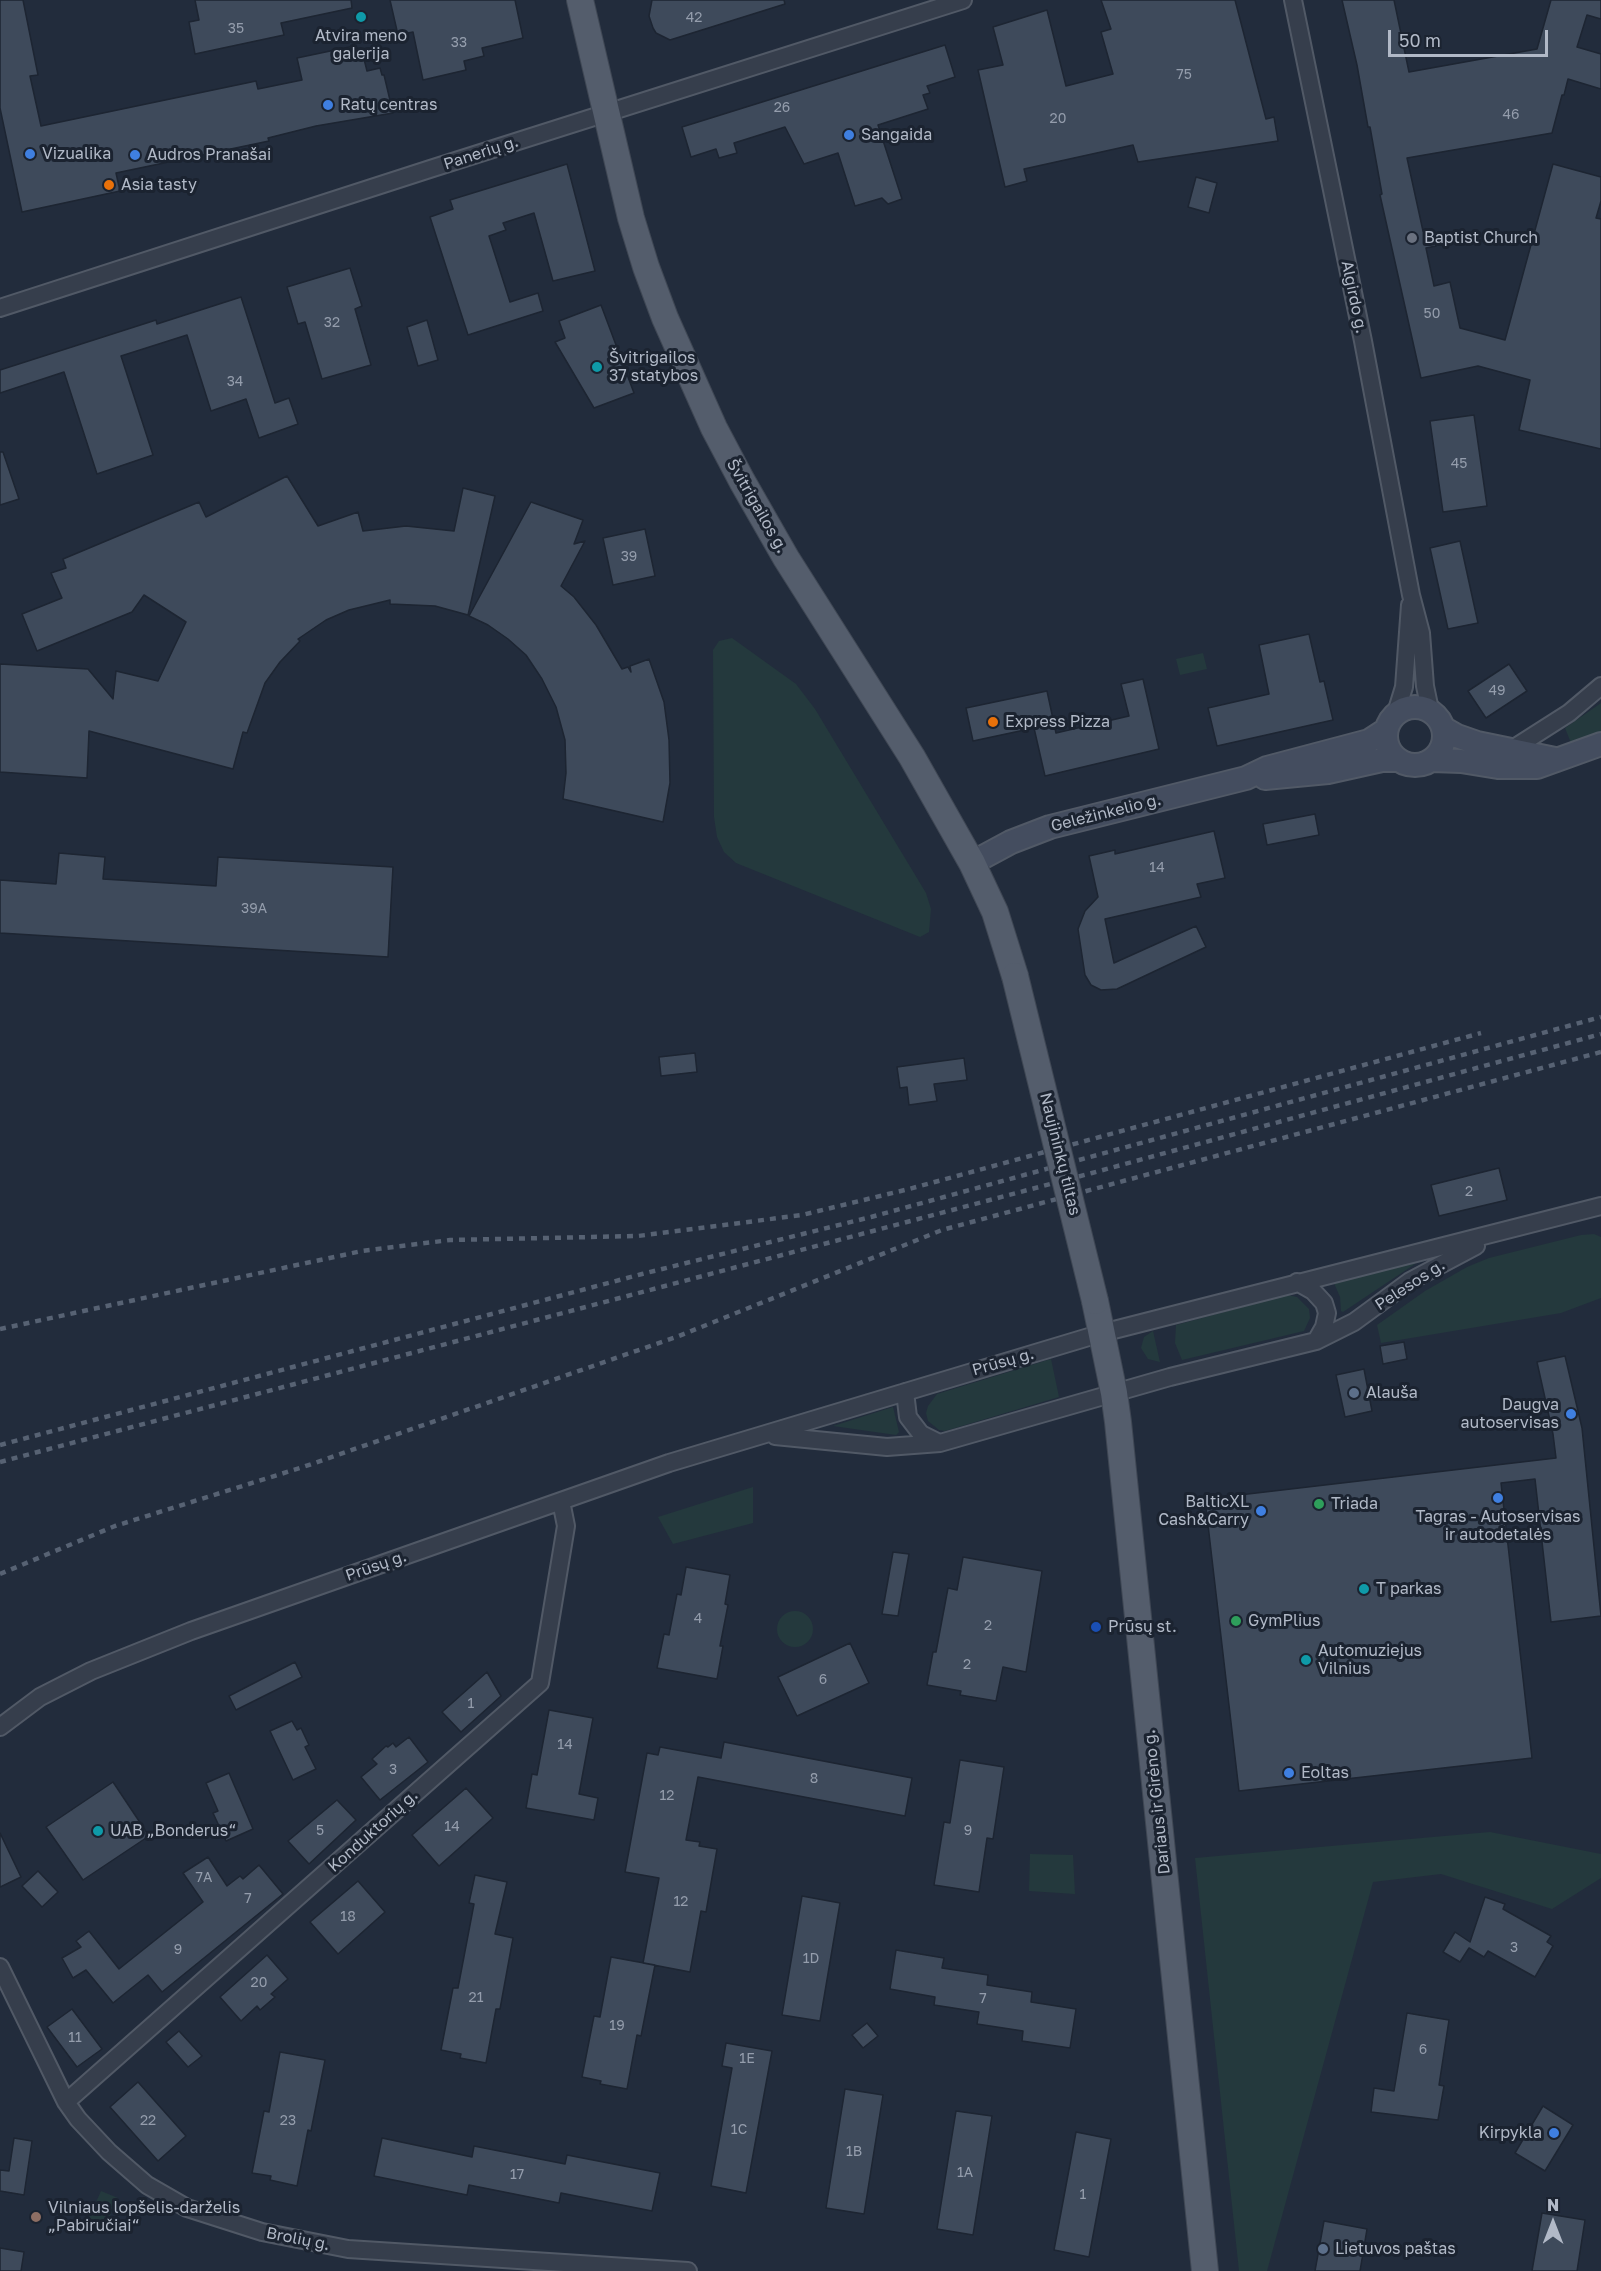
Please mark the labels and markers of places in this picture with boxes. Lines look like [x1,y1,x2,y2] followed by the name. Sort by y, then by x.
[354,10,368,24] marker: Atvira meno galerija
[315,26,407,64] place label: Atvira meno galerija
[340,95,437,115] place label: Ratų centras
[321,98,335,112] marker: Ratų centras
[861,125,932,145] place label: Sangaida
[842,128,856,142] marker: Sangaida
[42,144,111,164] place label: Vizualika
[147,145,271,165] place label: Audros Pranašai
[23,147,37,161] marker: Vizualika
[128,148,142,162] marker: Audros Pranašai
[121,175,197,195] place label: Asia tasty
[102,178,116,192] marker: Asia tasty
[1424,228,1538,248] place label: Baptist Church
[1405,231,1419,245] marker: Baptist Church
[609,348,698,386] place label: Švitrigailos 37 statybos
[590,360,604,374] marker: Švitrigailos 37 statybos
[1005,712,1110,732] place label: Express Pizza
[986,715,1000,729] marker: Express Pizza
[1366,1383,1418,1403] place label: Alauša
[1347,1386,1361,1400] marker: Alauša
[1461,1395,1559,1433] place label: Daugva autoservisas
[1564,1407,1578,1421] marker: Daugva autoservisas
[1491,1491,1505,1505] marker: Tagras - Autoservisas ir autodetalės
[1158,1492,1249,1530] place label: BalticXL Cash&Carry
[1331,1494,1378,1514] place label: Triada
[1312,1497,1326,1511] marker: Triada
[1254,1504,1268,1518] marker: BalticXL Cash&Carry
[1416,1507,1580,1545] place label: Tagras - Autoservisas ir autodetalės
[1376,1579,1441,1599] place label: T parkas
[1357,1582,1371,1596] marker: T parkas
[1248,1611,1320,1631] place label: GymPlius
[1229,1614,1243,1628] marker: GymPlius
[1108,1617,1177,1637] place label: Prūsų st.
[1089,1620,1103,1634] marker: Prūsų st.
[1318,1641,1422,1679] place label: Automuziejus Vilnius
[1299,1653,1313,1667] marker: Automuziejus Vilnius
[1301,1763,1349,1783] place label: Eoltas
[1282,1766,1296,1780] marker: Eoltas
[110,1821,236,1841] place label: UAB „Bonderus“
[91,1824,105,1838] marker: UAB „Bonderus“
[1479,2123,1542,2143] place label: Kirpykla
[1547,2126,1561,2140] marker: Kirpykla
[48,2198,240,2236] place label: Vilniaus lopšelis-darželis „Pabiručiai“
[29,2210,43,2224] marker: Vilniaus lopšelis-darželis „Pabiručiai“
[1335,2239,1456,2259] place label: Lietuvos paštas
[1316,2242,1330,2256] marker: Lietuvos paštas

